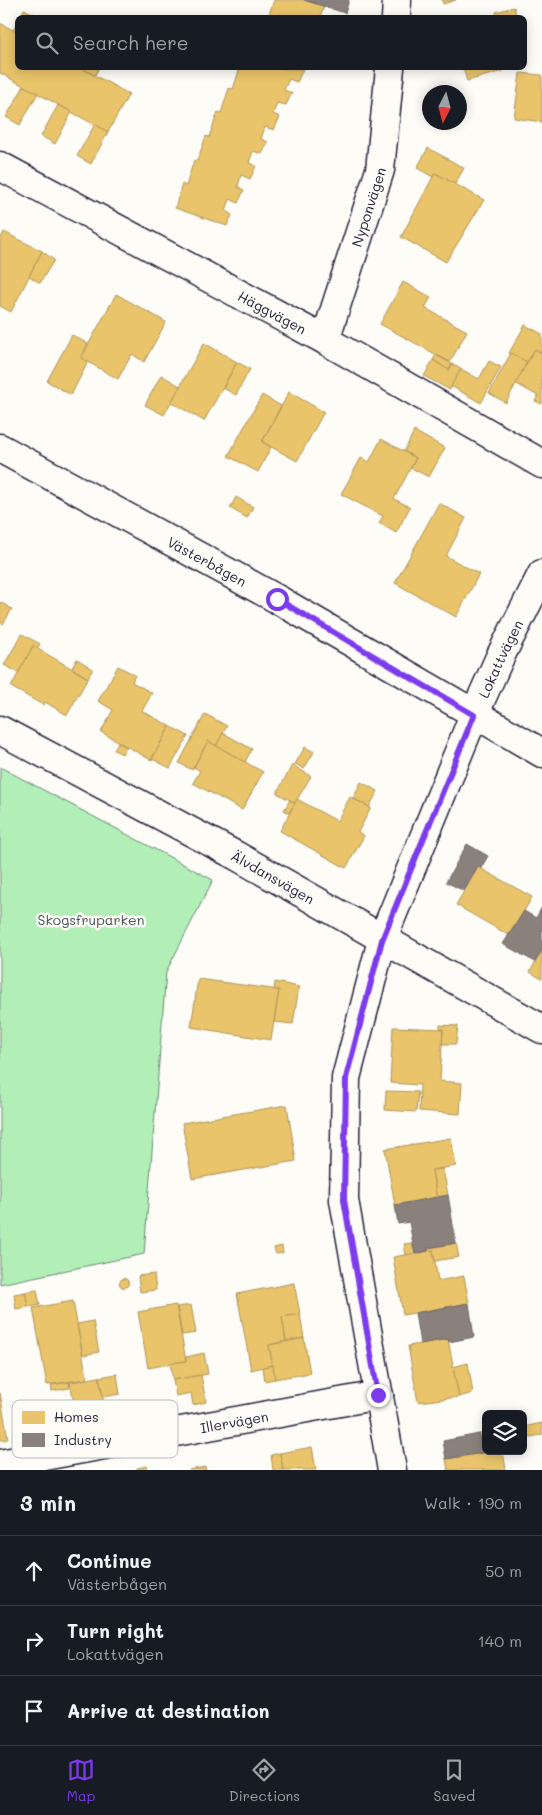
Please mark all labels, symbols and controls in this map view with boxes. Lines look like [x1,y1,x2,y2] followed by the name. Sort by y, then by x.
[15,15,527,70] search box
[33,29,61,57] icon: search
[73,30,189,55] text: Search here
[422,85,467,130] north arrow
[346,165,390,249] street label: Nyponvägen
[235,286,310,338] street label: Häggvägen
[164,532,250,590] street label: Västerbågen
[266,588,289,611] route start
[473,616,527,701] street label: Lokattvägen
[228,845,318,908] street label: Älvdansvägen
[38,910,144,929] park label: Skogsfruparken
[367,1384,390,1407] route end
[12,1400,178,1458] legend
[198,1406,270,1437] street label: Illervägen
[54,1407,99,1426] text: Homes
[482,1410,527,1455] map controls
[482,1410,527,1455] button: layers
[54,1430,112,1449] text: Industry
[20,1489,76,1516] text: 3 min
[424,1492,522,1513] text: Walk · 190 m
[67,1548,152,1573] text: Continue
[20,1557,48,1585] icon: ahead
[485,1560,522,1581] text: 50 m
[67,1573,167,1594] text: Västerbågen
[67,1618,164,1643] text: Turn right
[20,1627,48,1655] icon: right
[478,1630,522,1651] text: 140 m
[67,1643,163,1664] text: Lokattvägen
[20,1697,48,1725] icon: arrive
[67,1698,270,1723] text: Arrive at destination
[67,1756,95,1805] tab: Map
[229,1756,300,1805] tab: Directions
[434,1756,475,1805] tab: Saved

